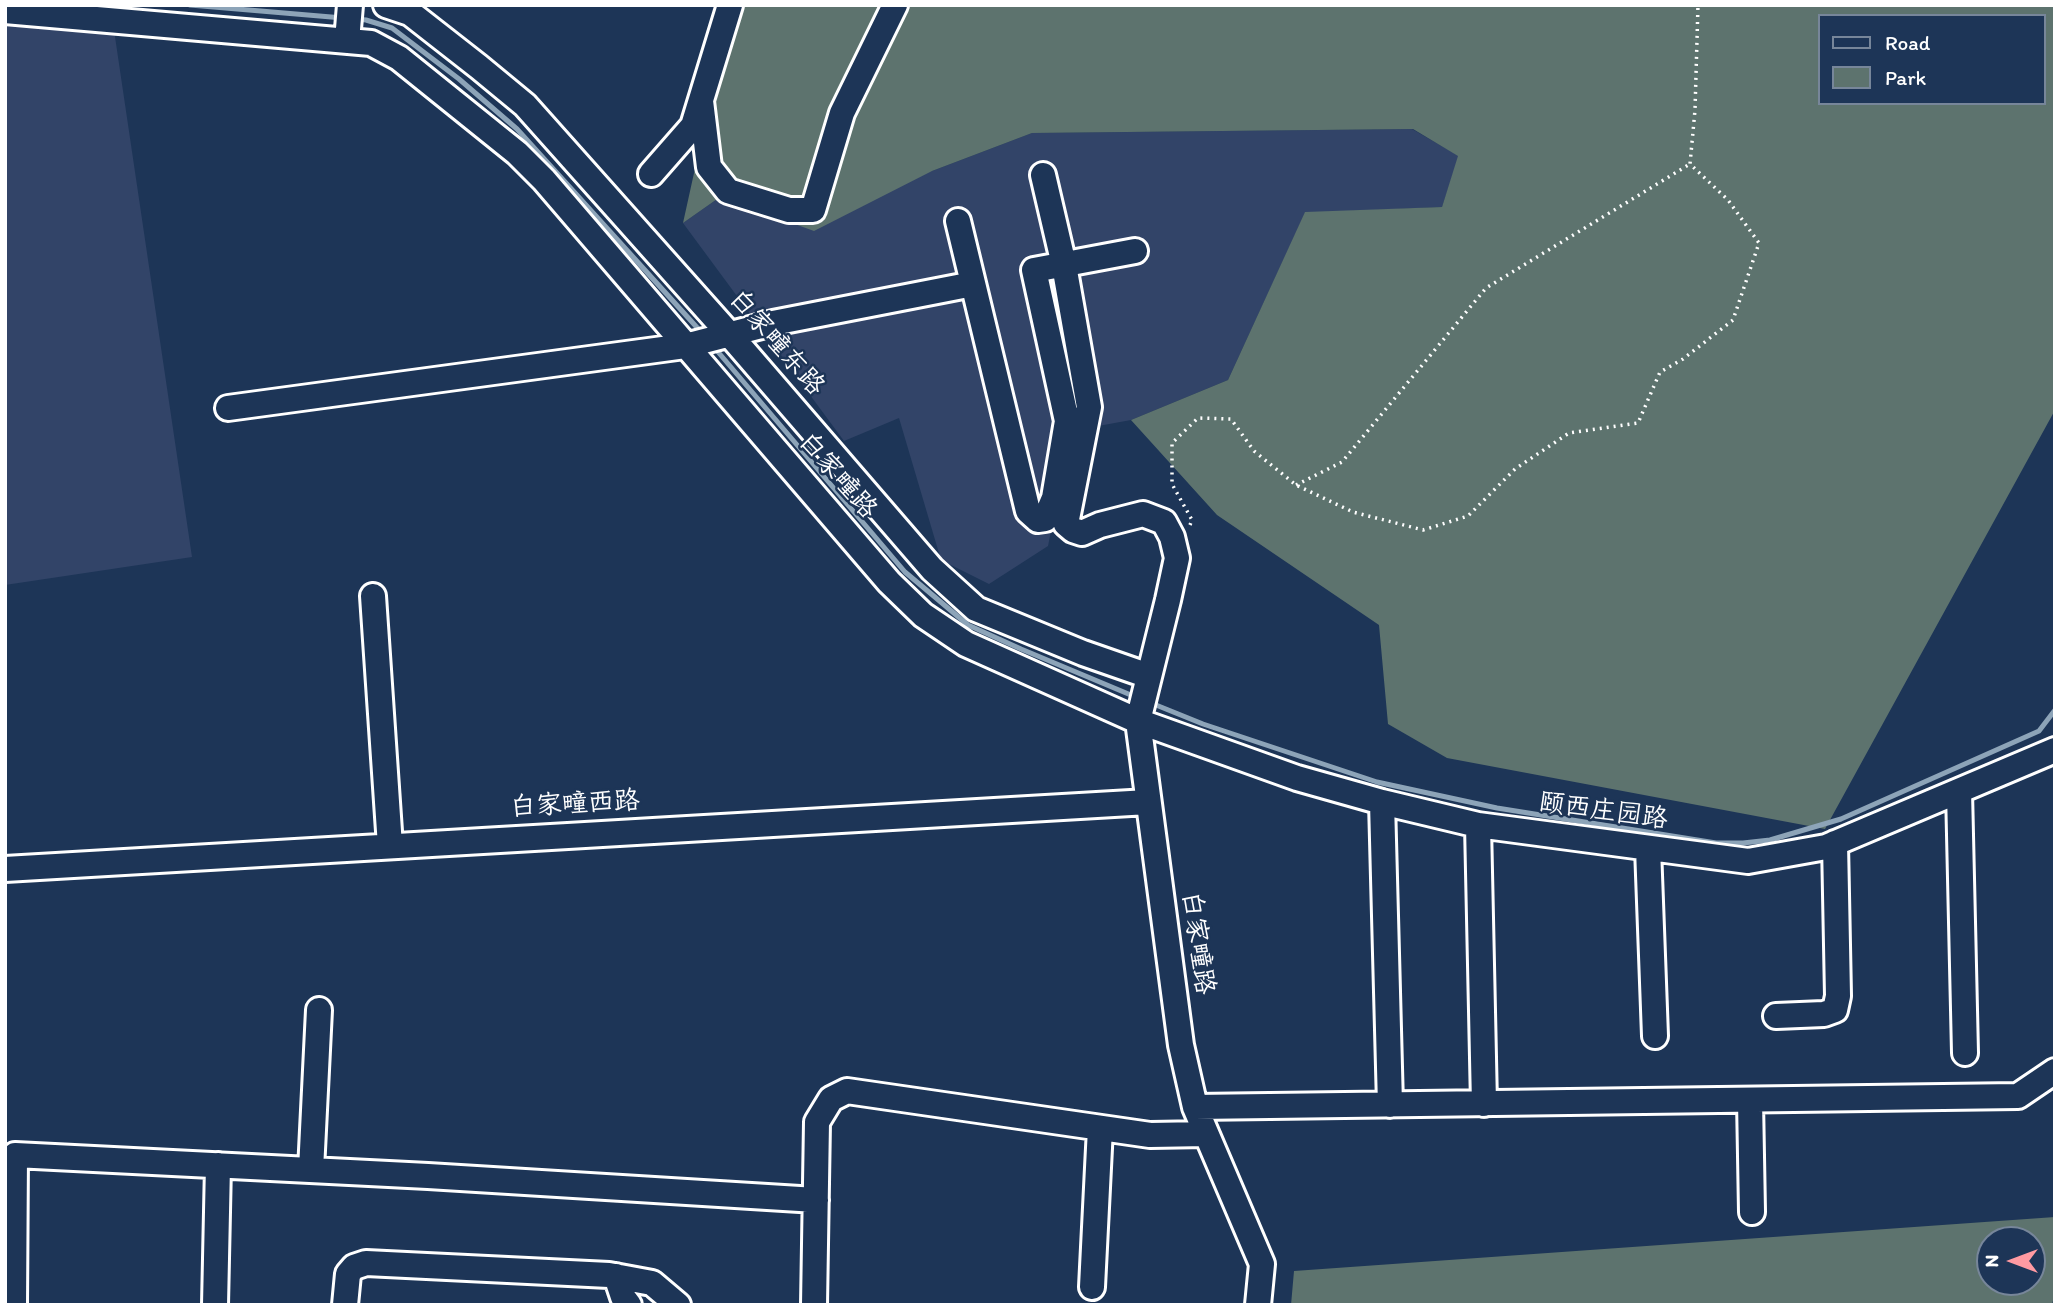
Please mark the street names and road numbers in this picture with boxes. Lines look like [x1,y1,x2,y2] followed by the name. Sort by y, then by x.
[722,284,830,402] street label: 白家疃东路
[791,427,883,525] street label: 白家疃路
[509,786,641,824] street label: 白家疃西路
[1536,788,1670,836] street label: 颐西庄园路
[1174,889,1220,997] street label: 白家疃路

